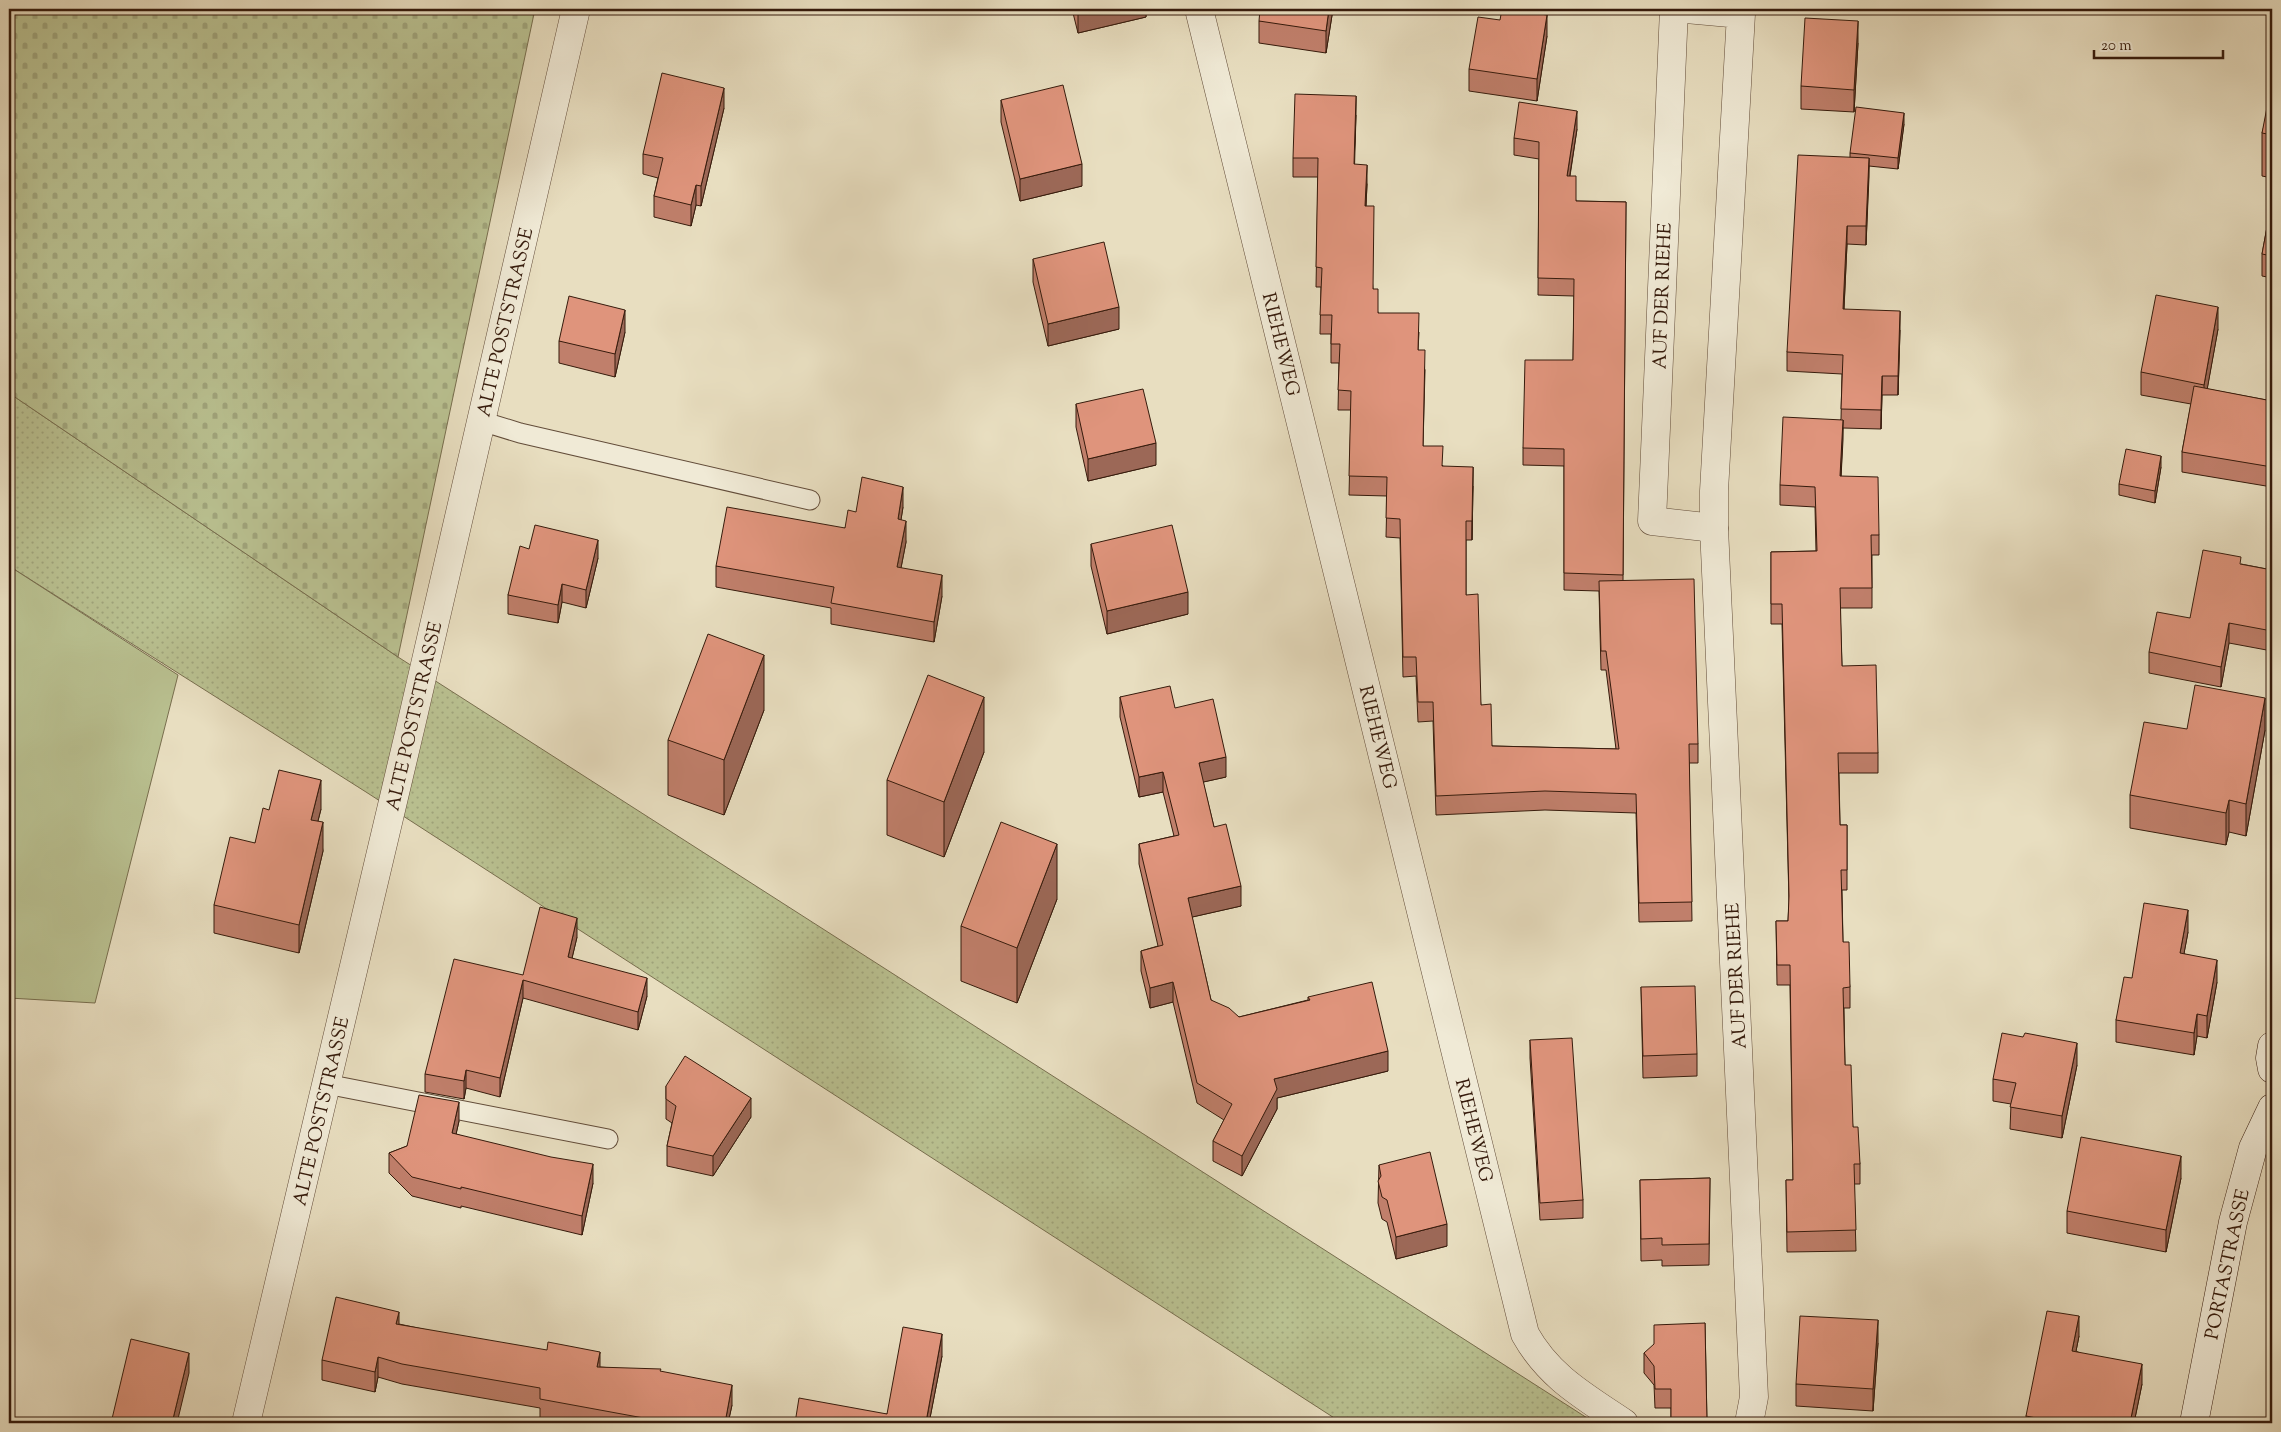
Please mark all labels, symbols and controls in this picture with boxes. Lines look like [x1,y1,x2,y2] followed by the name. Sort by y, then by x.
[2094,28,2222,60] scale bar
[2101,36,2132,57] text: 20 m
[1647,222,1680,370] street label: AUF DER RIEHE
[472,225,541,420] street label: ALTE POSTSTRASSE
[1254,290,1305,399] street label: RIEHEWEG
[381,619,450,814] street label: ALTE POSTSTRASSE
[1351,683,1402,792] street label: RIEHEWEG
[1720,902,1755,1050] street label: AUF DER RIEHE
[288,1014,357,1209] street label: ALTE POSTSTRASSE
[1447,1076,1498,1185] street label: RIEHEWEG
[2199,1186,2258,1342] street label: PORTASTRASSE

